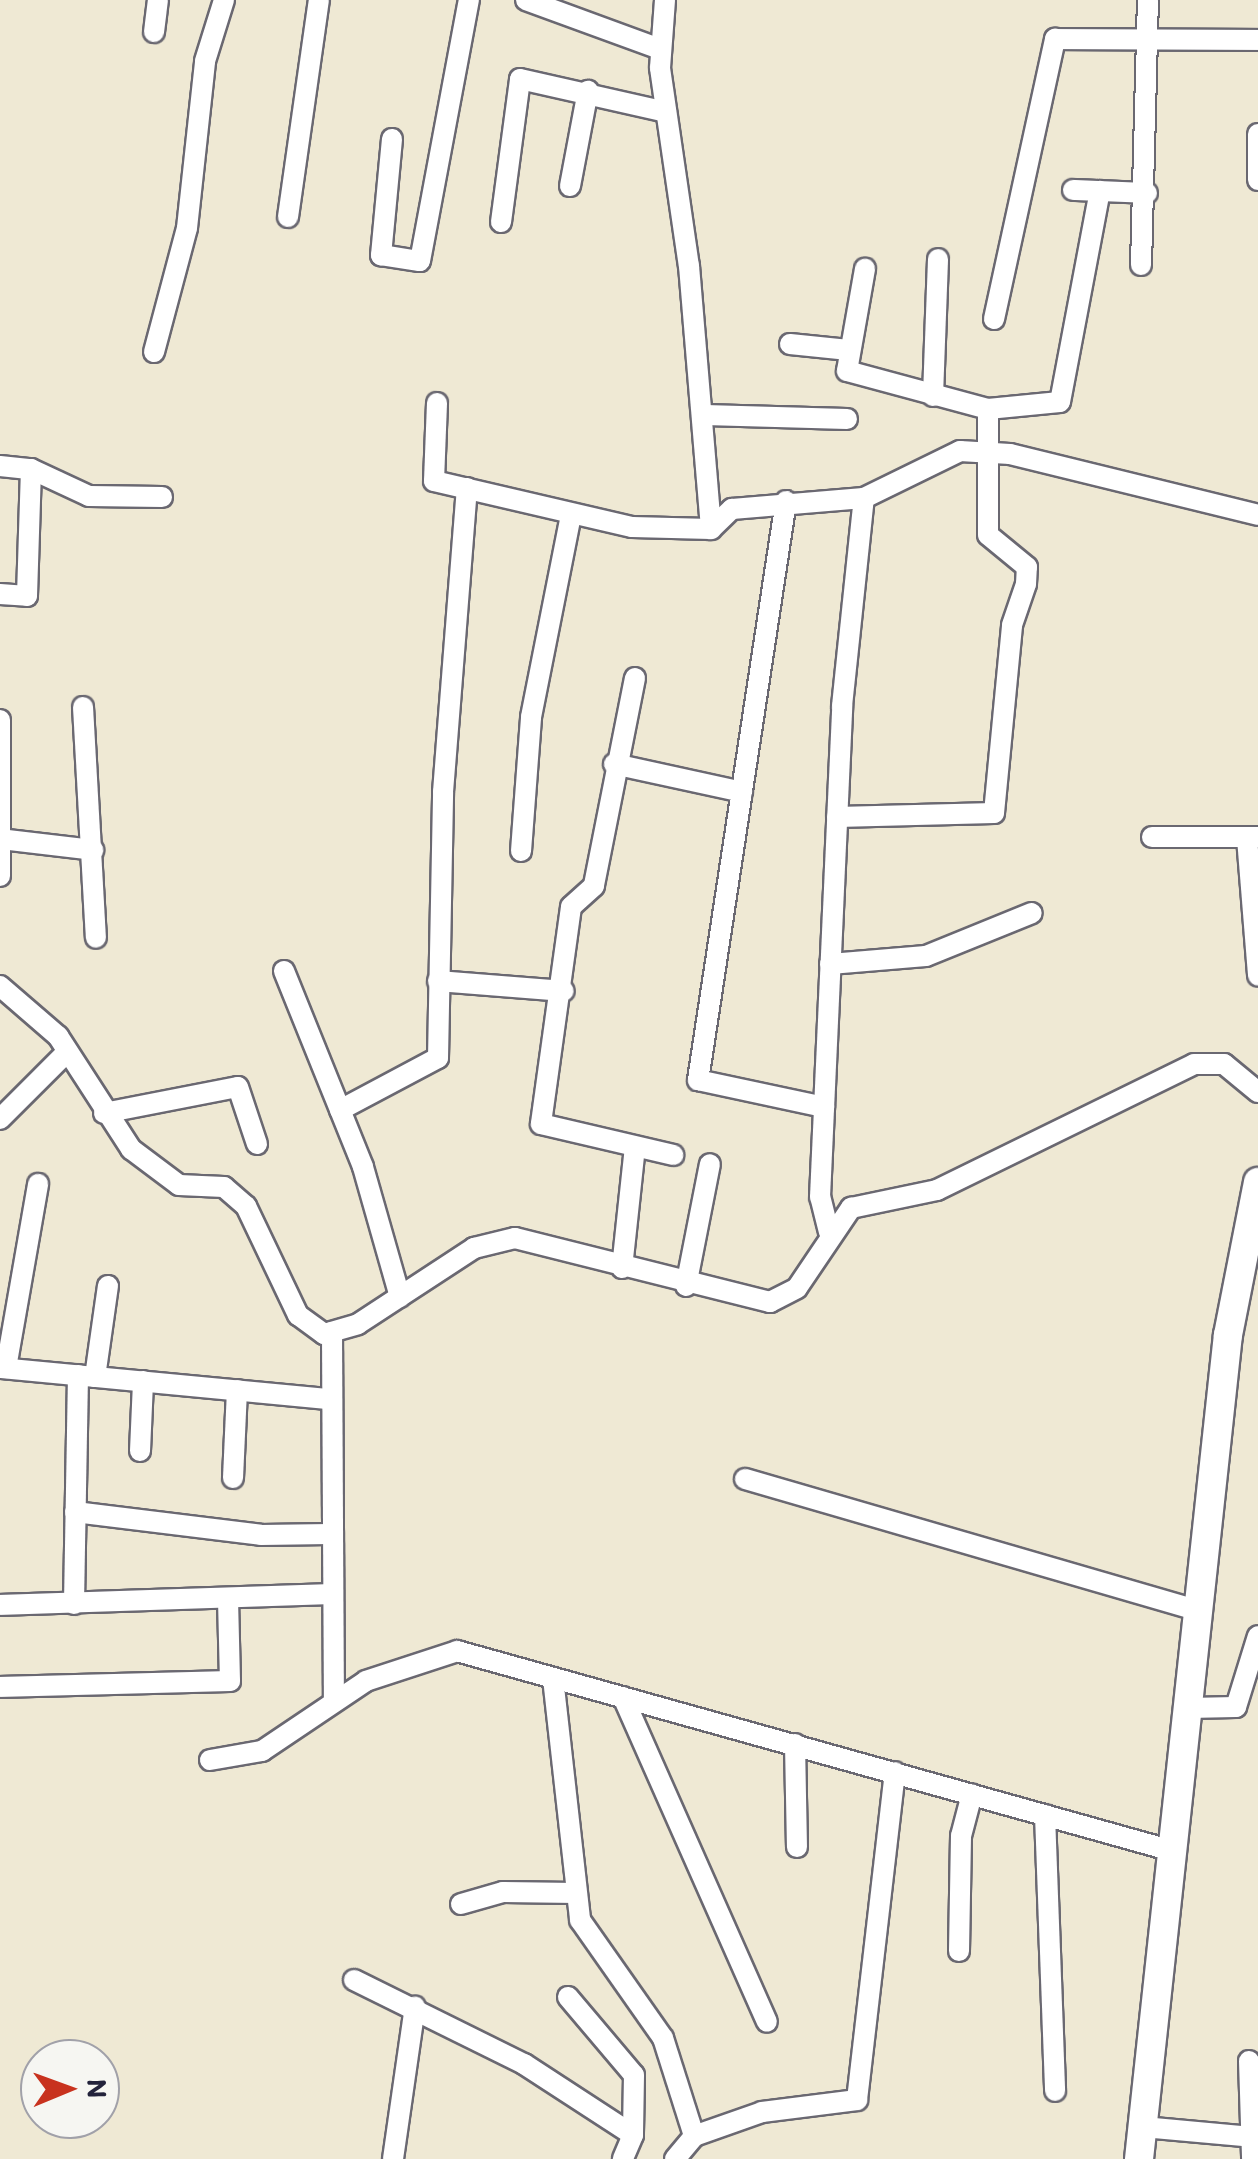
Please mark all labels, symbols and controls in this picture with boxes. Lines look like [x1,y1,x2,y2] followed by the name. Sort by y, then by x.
[20,2039,120,2139] north arrow
[81,2079,115,2098] text: N

